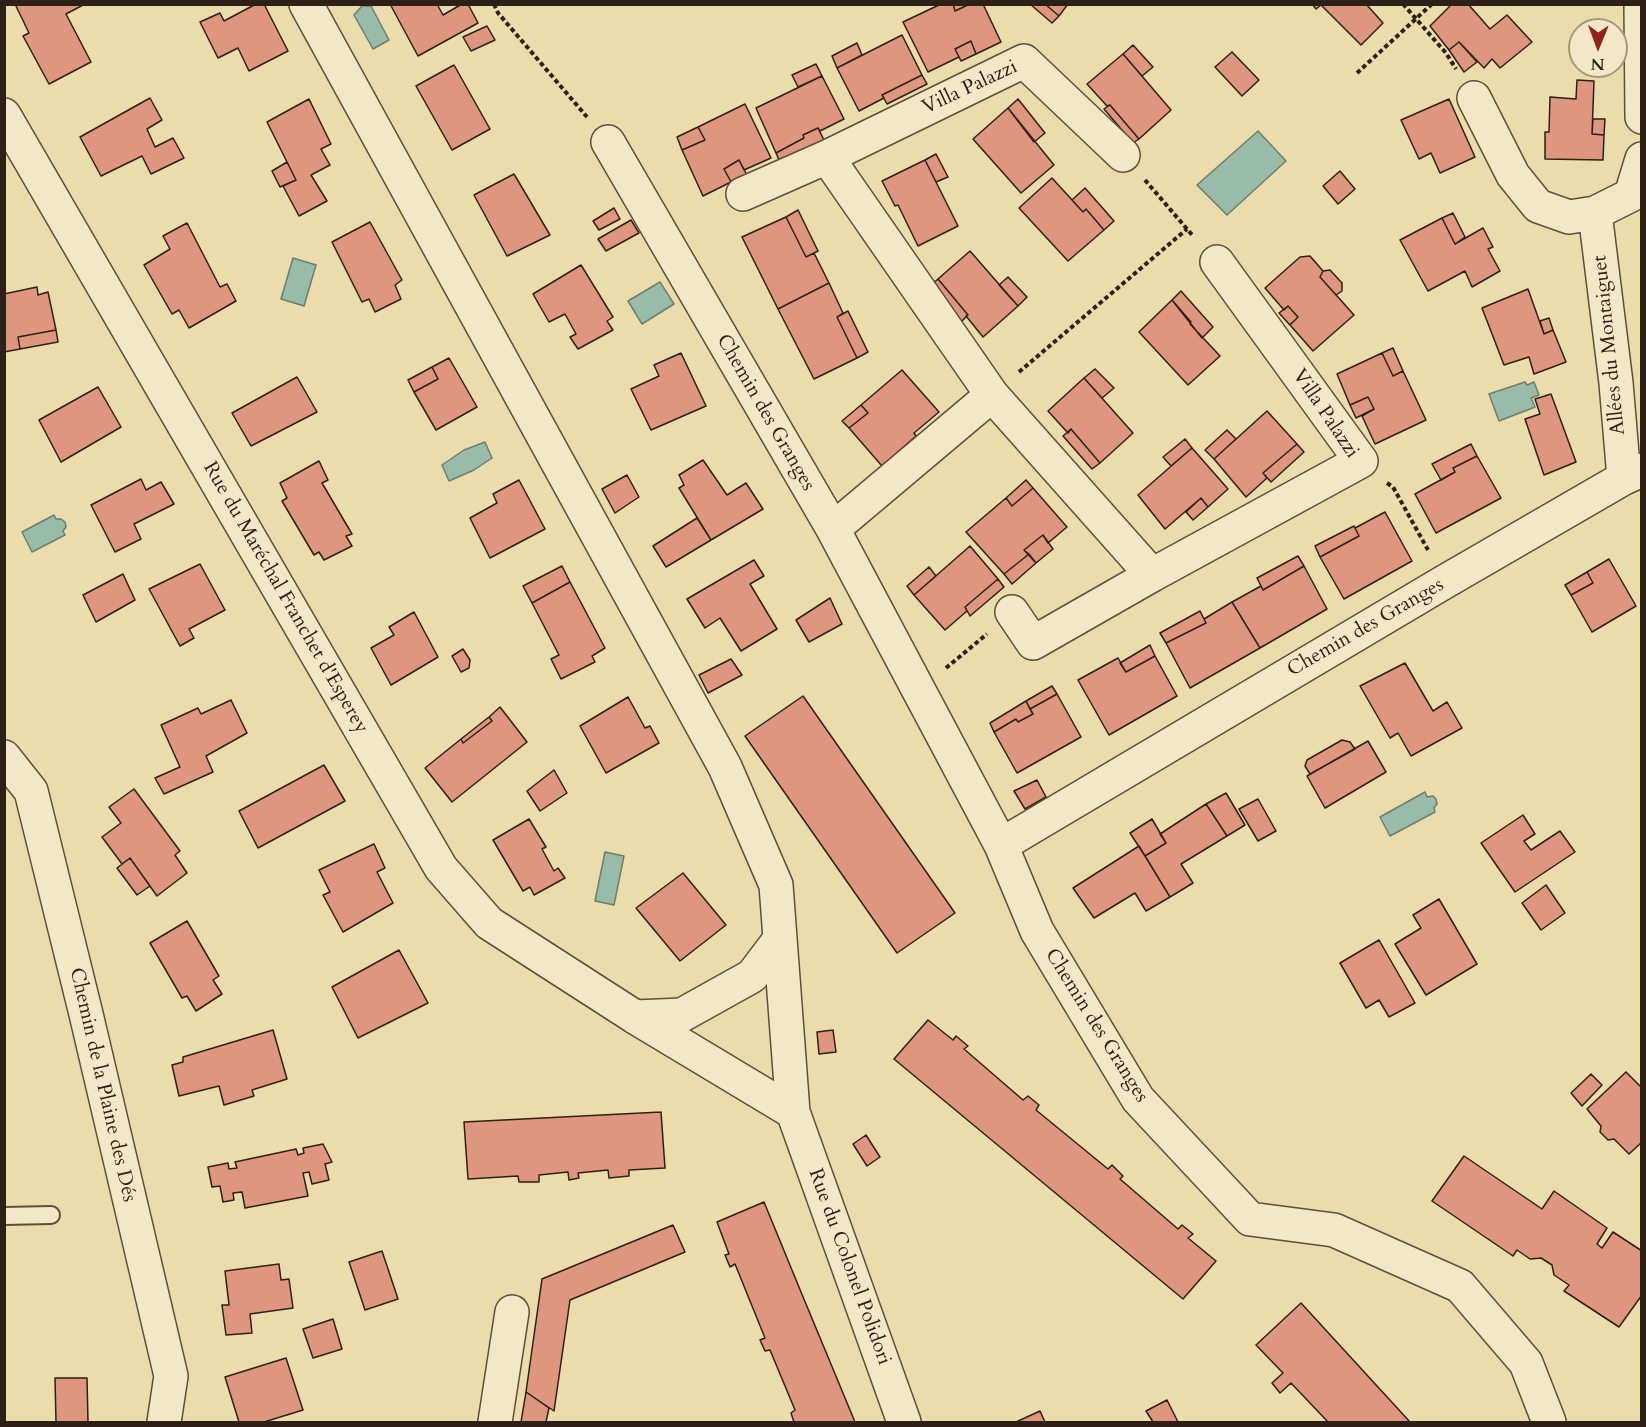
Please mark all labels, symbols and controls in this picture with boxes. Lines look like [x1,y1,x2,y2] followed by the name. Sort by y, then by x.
[1568,18,1628,78] north arrow
[1591,53,1605,75] text: N
[919,56,1021,120] street label: Villa Palazzi
[1589,254,1631,436] street label: Allées du Montaiguet
[710,331,820,495] street label: Chemin des Granges
[1286,365,1364,463] street label: Villa Palazzi
[197,458,373,738] street label: Rue du Maréchal Franchet d'Esperey
[1284,573,1448,683] street label: Chemin des Granges
[1039,945,1153,1107] street label: Chemin des Granges
[63,966,141,1204] street label: Chemin de la Plaine des Dés
[802,1166,896,1368] street label: Rue du Colonel Polidori

